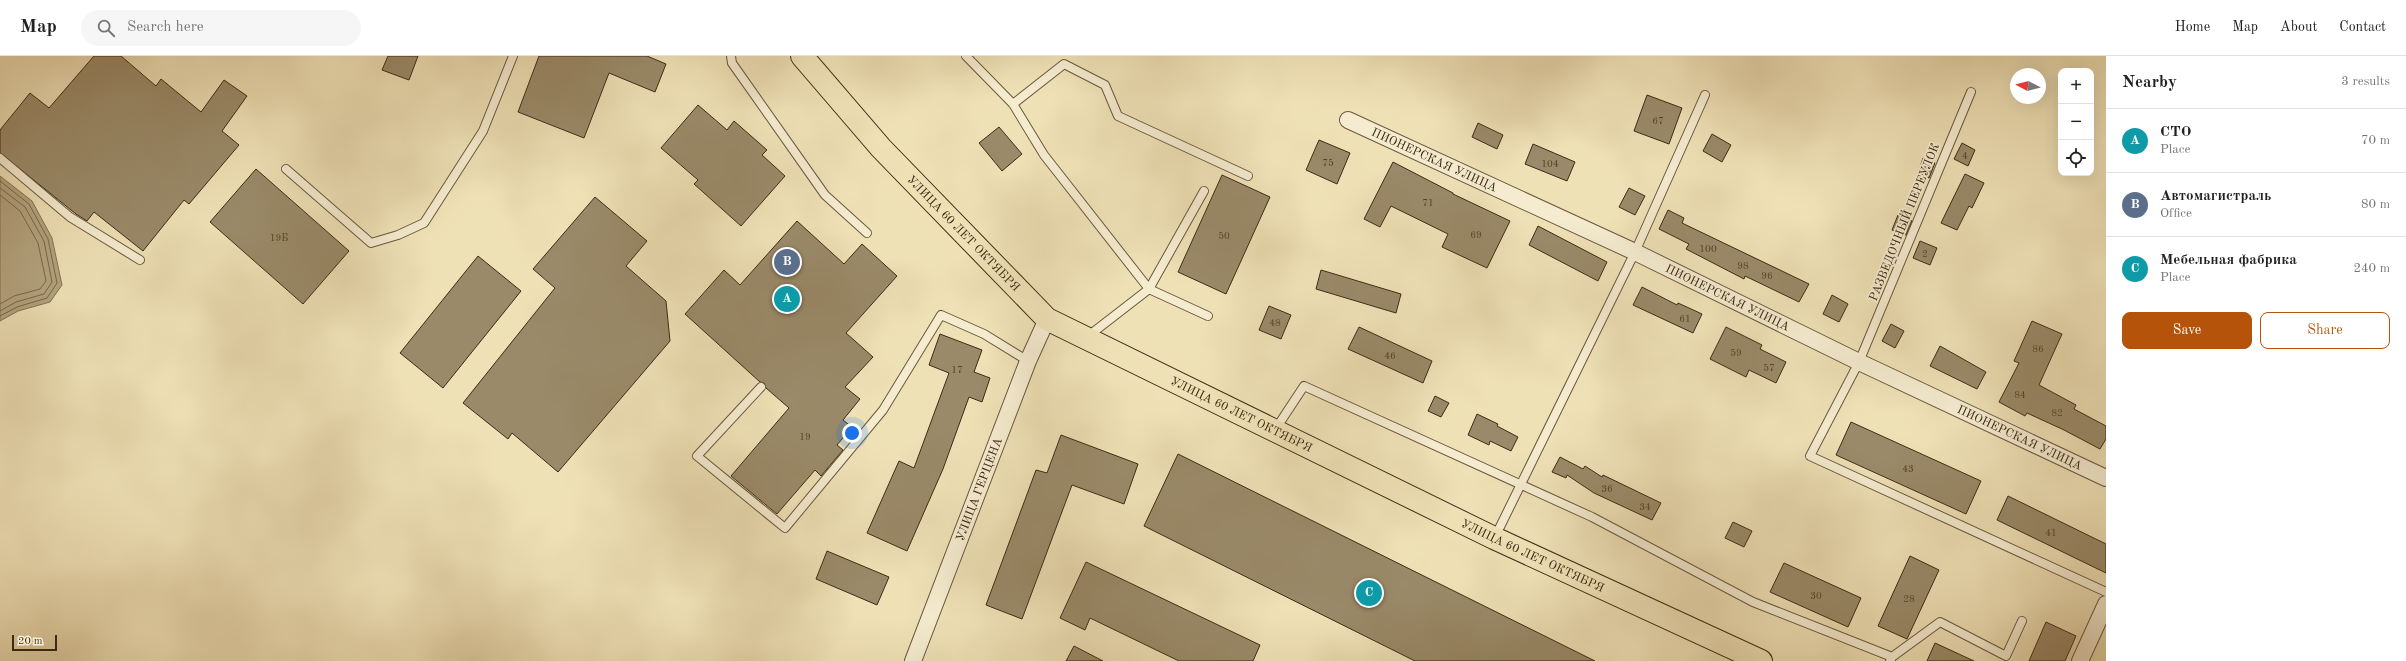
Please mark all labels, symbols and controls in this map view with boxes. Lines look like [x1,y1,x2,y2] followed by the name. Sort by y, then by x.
[81,10,361,46] search box
[95,17,117,39] icon: search
[20,18,57,37] text: Map
[127,20,204,35] text: Search here
[2175,20,2210,34] text: Home
[2232,20,2258,34] text: Map
[2280,20,2317,34] text: About
[2339,20,2386,34] text: Contact
[2010,68,2046,104] north arrow
[2058,68,2094,176] map controls
[2058,68,2094,104] button: +
[2122,74,2177,91] text: Nearby
[2341,75,2390,88] text: 3 results
[2058,104,2094,140] button: −
[1652,116,1664,126] house number: 67
[2160,125,2191,140] text: СТО
[1369,127,1498,195] street label: ПИОНЕРСКАЯ УЛИЦА
[2130,134,2140,147] text: A
[2361,134,2390,147] text: 70 m
[1865,140,1942,303] street label: РАЗВЕДОЧНЫЙ ПЕРЕУЛОК
[2058,140,2094,176] button: locate
[2160,143,2190,156] text: Place
[1962,151,1968,161] house number: 4
[1322,158,1334,168] house number: 75
[1541,159,1559,169] house number: 104
[904,174,1022,294] street label: УЛИЦА 60 ЛЕТ ОКТЯБРЯ
[2160,189,2271,204] text: Автомагистраль
[1422,198,1434,208] house number: 71
[2130,198,2140,211] text: B
[2361,198,2390,211] text: 80 m
[2160,207,2192,220] text: Office
[1470,230,1482,240] house number: 69
[1218,231,1230,241] house number: 50
[270,233,288,243] house number: 19Б
[1699,244,1717,254] house number: 100
[774,247,800,277] pin: B
[1922,249,1928,259] house number: 2
[2160,253,2297,268] text: Мебельная фабрика
[1737,261,1749,271] house number: 98
[2131,262,2139,275] text: C
[2353,262,2390,275] text: 240 m
[1663,263,1791,334] street label: ПИОНЕРСКАЯ УЛИЦА
[1761,271,1773,281] house number: 96
[2160,271,2190,284] text: Place
[774,284,800,314] pin: A
[2122,312,2252,349] button: Save
[2260,312,2390,349] button: Share
[1679,314,1691,324] house number: 61
[1269,318,1281,328] house number: 48
[2032,344,2044,354] house number: 86
[1730,348,1742,358] house number: 59
[1384,351,1396,361] house number: 46
[1763,363,1775,373] house number: 57
[951,365,963,375] house number: 17
[1168,375,1314,455] street label: УЛИЦА 60 ЛЕТ ОКТЯБРЯ
[2014,390,2026,400] house number: 84
[1955,404,2084,473] street label: ПИОНЕРСКАЯ УЛИЦА
[2051,408,2063,418] house number: 82
[842,423,862,443] your location
[799,432,811,442] house number: 19
[955,436,1005,543] street label: УЛИЦА ГЕРЦЕНА
[1902,464,1914,474] house number: 43
[1601,484,1613,494] house number: 36
[1639,502,1651,512] house number: 34
[1459,518,1606,595] street label: УЛИЦА 60 ЛЕТ ОКТЯБРЯ
[2045,528,2057,538] house number: 41
[1356,578,1382,608] pin: C
[1810,591,1822,601] house number: 30
[1903,594,1915,604] house number: 28
[12,633,57,652] scale bar
[18,636,43,647] text: 20 m

